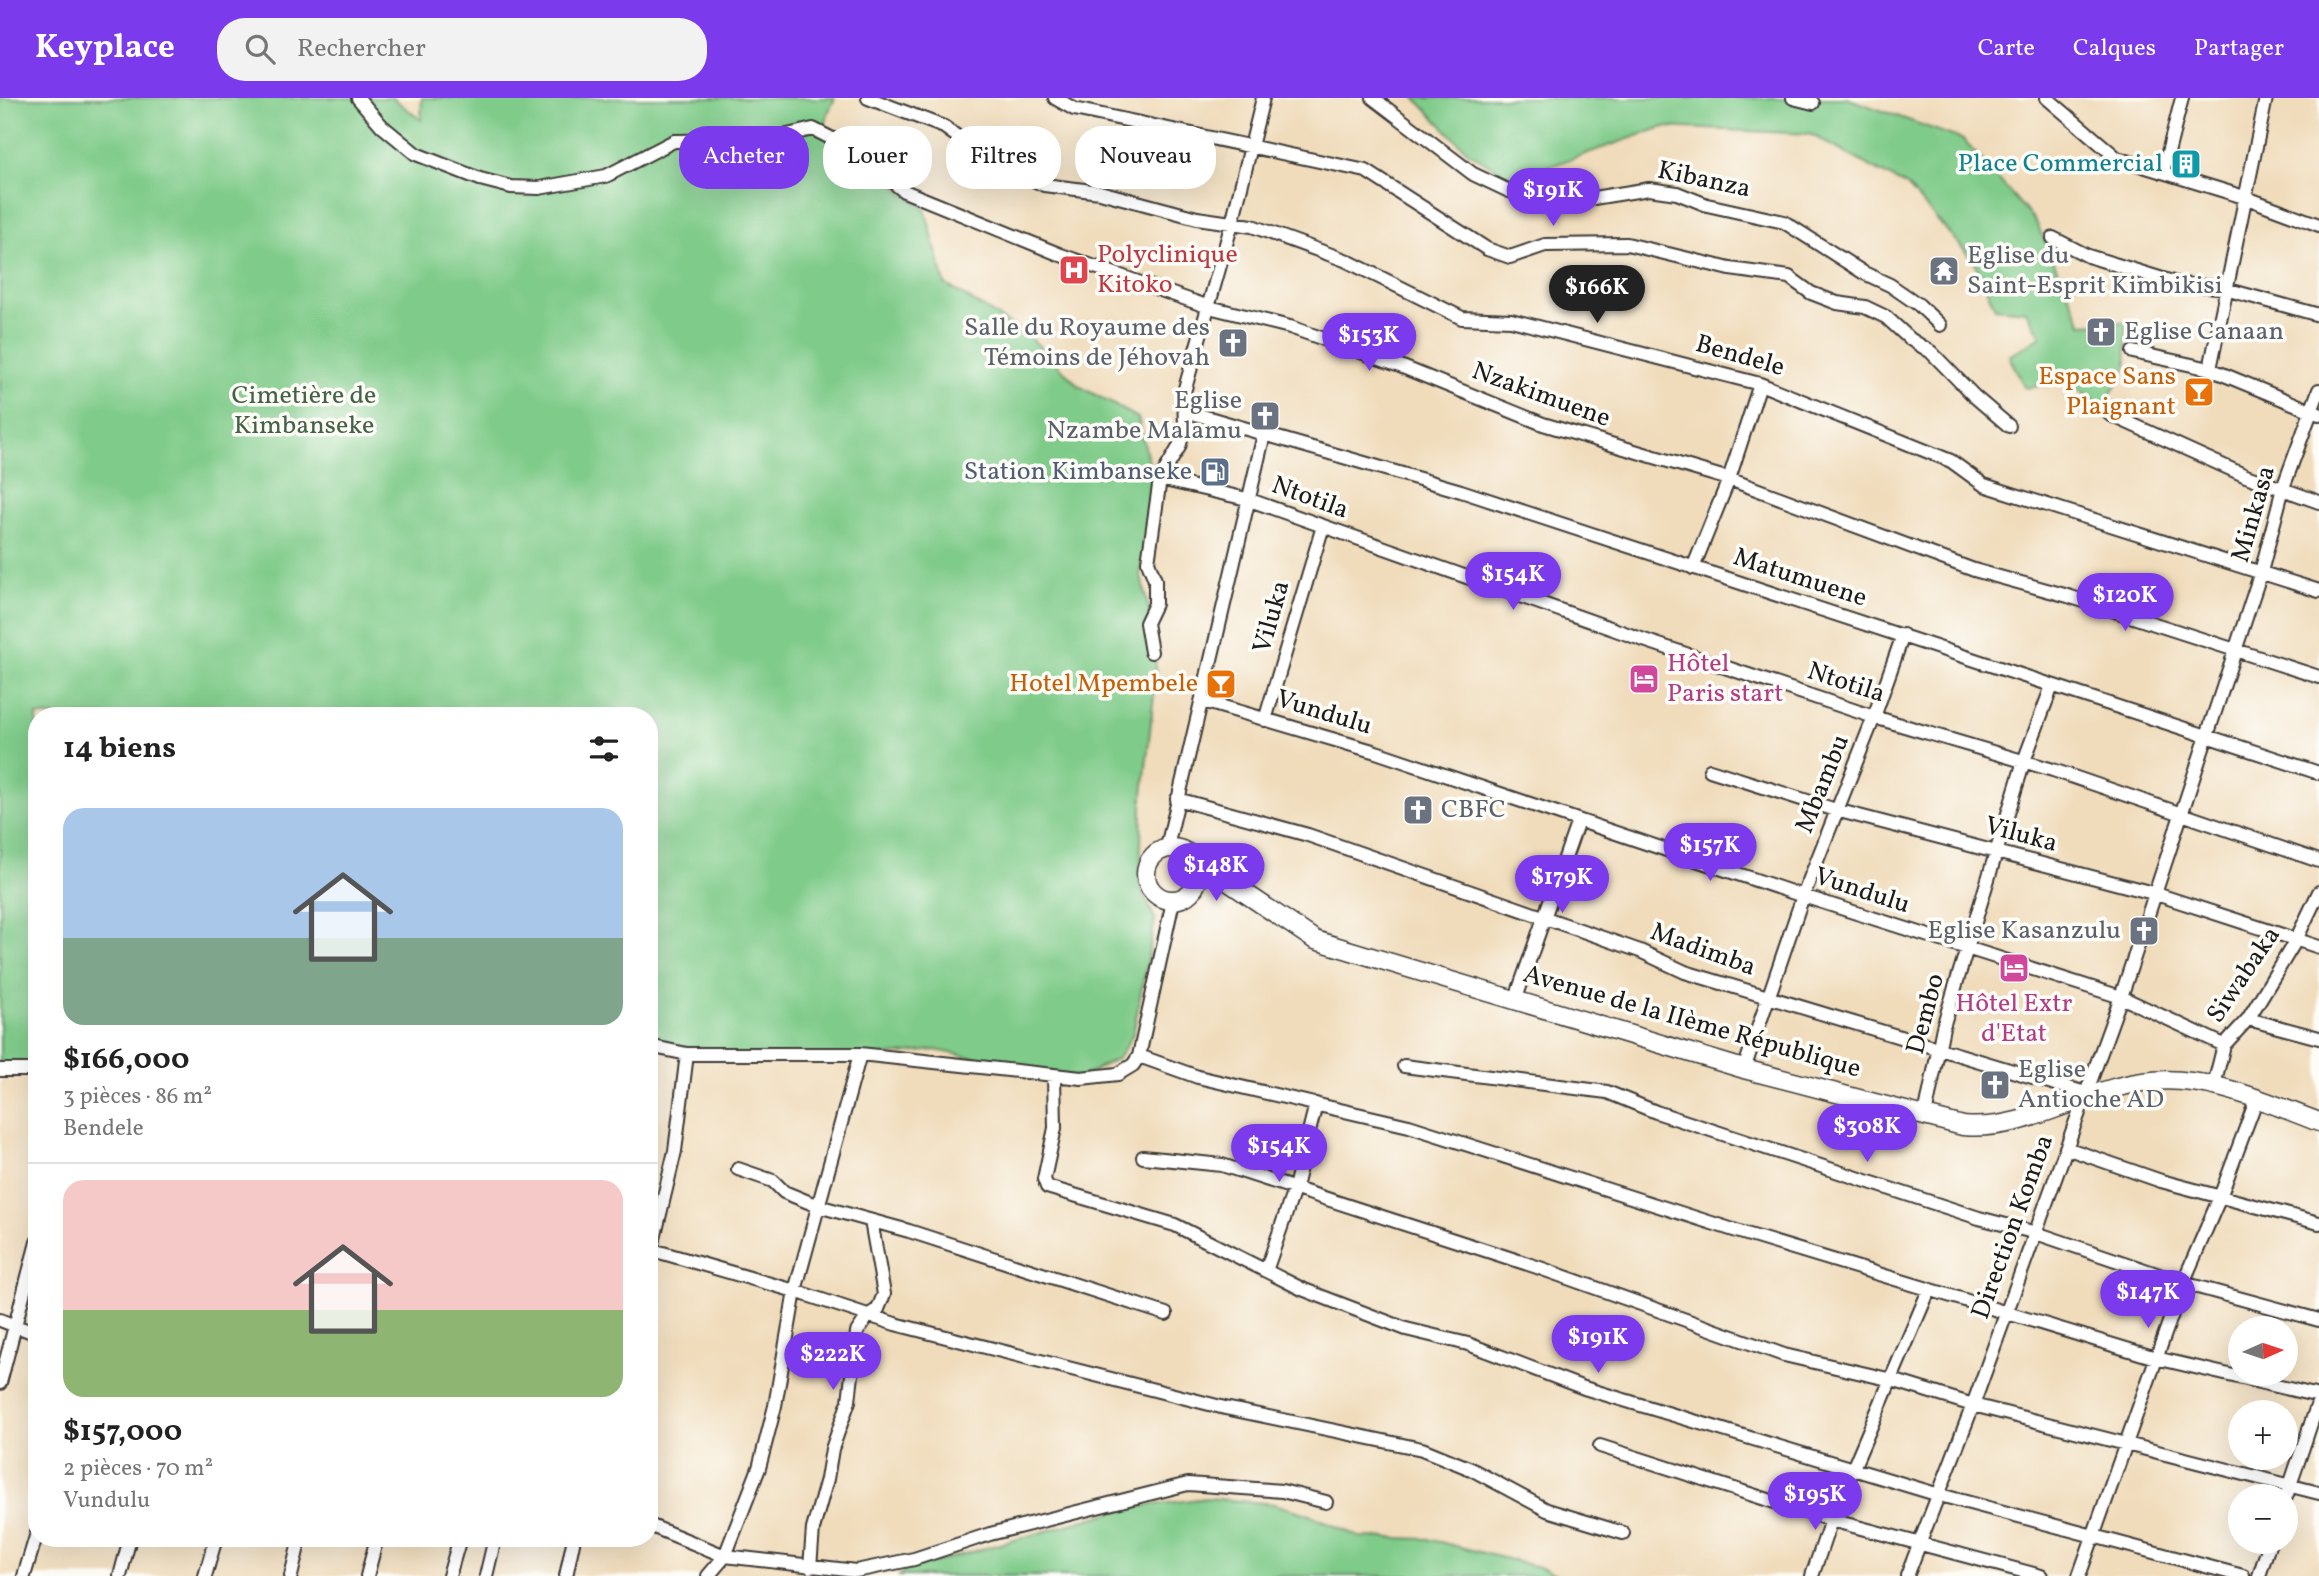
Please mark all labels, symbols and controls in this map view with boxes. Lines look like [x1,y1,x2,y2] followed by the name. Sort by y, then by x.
[217,18,707,81] search box
[35,26,175,72] text: Keyplace
[241,30,279,68] icon: search
[297,31,426,67] text: Rechercher
[1978,32,2035,66] text: Carte
[2073,32,2156,66] text: Calques
[2194,32,2284,66] text: Partager
[679,126,809,189] chip: Acheter
[823,126,932,189] chip: Louer
[946,126,1061,189] chip: Filtres
[1075,126,1216,189] chip: Nouveau
[1958,146,2163,182] place label: Place Commercial
[2169,147,2203,181] building icon: Place Commercial
[1654,153,1754,207] street label: Kibanza
[1504,169,1602,228] pin: $191K
[1523,175,1583,207] text: $191K
[1097,237,1238,303] place label: Polyclinique Kitoko
[1967,238,2223,304] place label: Eglise du Saint-Esprit Kimbikisi
[1057,253,1091,287] hospital icon: Polyclinique Kitoko
[1927,254,1961,288] temple icon: Eglise du Saint-Esprit Kimbikisi
[1548,266,1646,325] pin: $166K
[1565,272,1629,304] text: $166K
[964,310,1210,376] place label: Salle du Royaume des Témoins de Jéhovah
[1320,314,1418,373] pin: $153K
[2124,314,2284,350] place label: Eglise Canaan
[2084,315,2118,349] church icon: Eglise Canaan
[1338,320,1400,352] text: $153K
[1216,326,1250,360] church icon: Salle du Royaume des Témoins de Jéhovah
[1691,326,1789,386] street label: Bendele
[1467,353,1615,437] street label: Nzakimuene
[2038,359,2176,425] place label: Espace Sans Plaignant
[2182,375,2216,409] bar icon: Espace Sans Plaignant
[232,378,376,444] park label: Cimetière de Kimbanseke
[1046,383,1242,449] place label: Eglise Nzambe Malamu
[1248,399,1282,433] church icon: Eglise Nzambe Malamu
[964,454,1192,490] place label: Station Kimbanseke
[1198,455,1232,489] fuel station icon: Station Kimbanseke
[2223,462,2285,566] street label: Minkasa
[1266,467,1354,529] street label: Ntotila
[1729,539,1871,617] street label: Matumuene
[1464,552,1562,612] pin: $154K
[1481,559,1545,591] text: $154K
[2076,574,2174,633] pin: $120K
[1245,577,1299,657] street label: Viluka
[2093,580,2157,612] text: $120K
[1667,646,1783,712] place label: Hôtel Paris start
[1803,654,1889,712] street label: Ntotila
[1627,662,1661,696] hotel icon: Hôtel Paris start
[1009,666,1198,702] place label: Hotel Mpembele
[1204,667,1238,701] bar icon: Hotel Mpembele
[1272,681,1376,745] street label: Vundulu
[63,728,176,770] text: 14 biens
[1787,729,1859,839] street label: Mbambu
[585,730,623,768] icon: filters
[1441,792,1506,828] place label: CBFC
[1401,793,1435,827] church icon: CBFC
[1981,808,2061,862] street label: Viluka
[1661,824,1759,883] pin: $157K
[1680,830,1740,862] text: $157K
[1167,844,1265,903] pin: $148K
[1184,850,1249,882] text: $148K
[280,854,406,980] icon: home
[1513,856,1611,915] pin: $179K
[1810,859,1914,923] street label: Vundulu
[1531,862,1593,894] text: $179K
[1928,913,2121,949] place label: Eglise Kasanzulu
[1645,914,1761,986] street label: Madimba
[2127,914,2161,948] church icon: Eglise Kasanzulu
[2198,920,2290,1030] street label: Siwabaka
[1997,951,2031,985] hotel icon: Hôtel Extr d'Etat
[1519,957,1865,1087] street label: Avenue de la IIème République
[1898,970,1954,1058] street label: Dembo
[1956,986,2072,1052] place label: Hôtel Extr d'Etat
[63,1039,189,1081] text: $166,000
[2018,1052,2164,1118] place label: Eglise Antioche AD
[1978,1068,2012,1102] church icon: Eglise Antioche AD
[63,1081,212,1113] text: 3 pièces · 86 m²
[1818,1104,1916,1164] pin: $308K
[1833,1111,1901,1143] text: $308K
[63,1113,144,1145] text: Bendele
[1230,1124,1328,1184] pin: $154K
[1963,1130,2063,1324] street label: Direction Komba
[1247,1131,1311,1163] text: $154K
[280,1226,406,1352] icon: home
[2099,1270,2197,1330] pin: $147K
[2116,1277,2180,1309] text: $147K
[1549,1316,1647,1375] pin: $191K
[2228,1316,2298,1386] north arrow
[2228,1316,2298,1554] map controls
[1568,1322,1628,1354] text: $191K
[784,1332,882,1392] pin: $222K
[800,1339,866,1371] text: $222K
[2228,1400,2298,1470] button: +
[63,1411,182,1453] text: $157,000
[63,1453,213,1485] text: 2 pièces · 70 m²
[1766,1472,1864,1532] pin: $195K
[1784,1479,1846,1511] text: $195K
[2228,1484,2298,1554] button: −
[63,1485,150,1517] text: Vundulu

